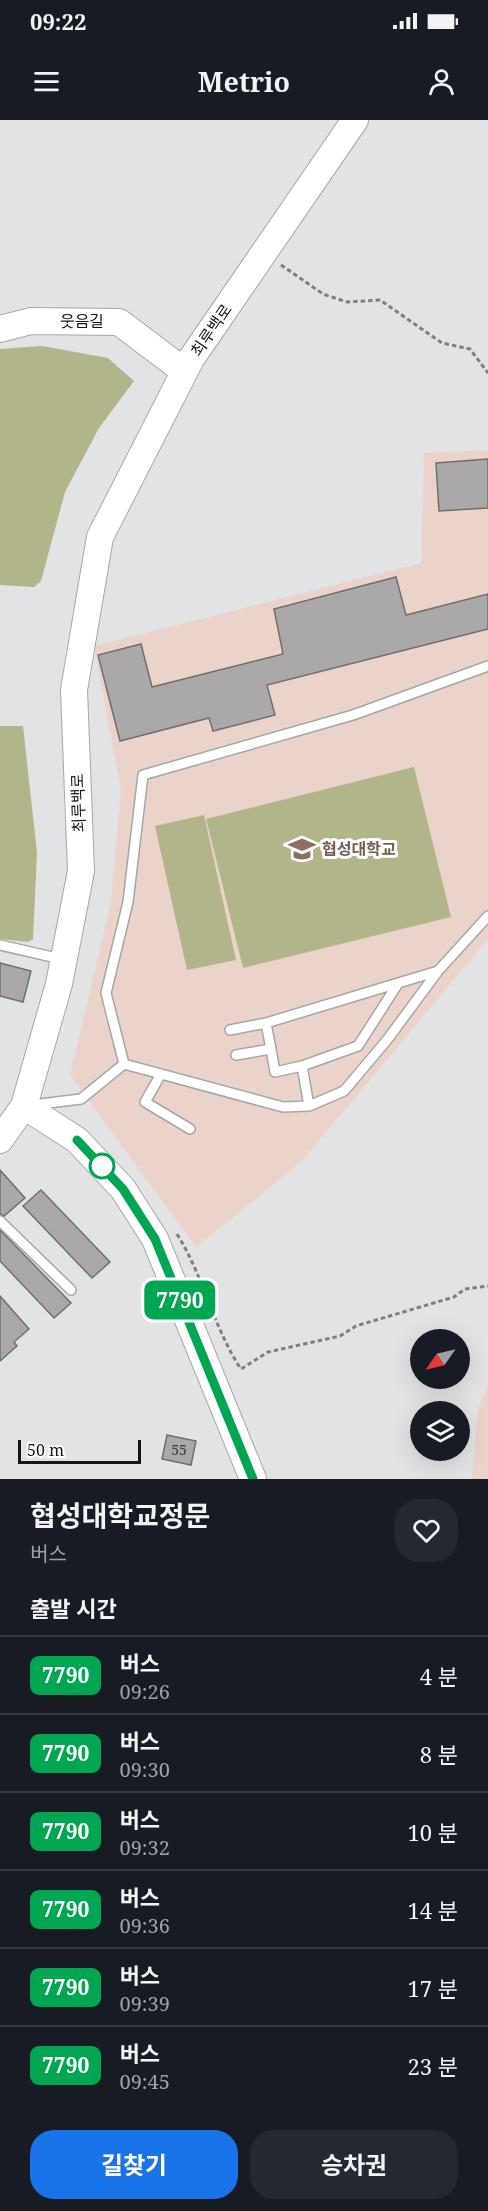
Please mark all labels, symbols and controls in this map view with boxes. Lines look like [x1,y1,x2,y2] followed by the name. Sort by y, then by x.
[30,6,86,36] text: 09:22
[198,63,290,100] text: Metrio
[30,65,63,98] icon: menu
[425,65,458,98] icon: person
[185,299,237,361] street label: 최루백로
[60,310,104,332] street label: 웃음길
[66,773,90,833] street label: 최루백로
[287,834,317,864] school or university icon: 협성대학교
[322,838,396,860] place label: 협성대학교
[89,1153,115,1179] unlabelled marker
[138,1280,222,1320] line badge: 7790
[156,1286,204,1314] text: 7790
[410,1329,470,1389] north arrow
[410,1329,470,1461] map controls
[410,1401,470,1461] button: layers
[18,1437,141,1464] scale bar
[27,1439,64,1461] text: 50 m
[171,1440,187,1459] house number: 55
[30,1496,210,1534] text: 협성대학교정문
[395,1499,458,1562] button: heart
[30,1540,67,1567] text: 버스
[30,1593,117,1623] text: 출발 시간
[119,1648,160,1678] text: 버스
[42,1661,89,1689] text: 7790
[420,1661,458,1691] text: 4 분
[119,1678,170,1705] text: 09:26
[119,1726,160,1756] text: 버스
[42,1739,89,1767] text: 7790
[420,1739,458,1769] text: 8 분
[119,1756,170,1783] text: 09:30
[119,1804,160,1834] text: 버스
[42,1817,89,1845] text: 7790
[407,1817,458,1847] text: 10 분
[119,1834,170,1861] text: 09:32
[119,1882,160,1912] text: 버스
[42,1895,89,1923] text: 7790
[407,1895,458,1925] text: 14 분
[119,1912,170,1939] text: 09:36
[119,1960,160,1990] text: 버스
[42,1973,89,2001] text: 7790
[407,1973,458,2003] text: 17 분
[119,1990,170,2017] text: 09:39
[119,2038,160,2068] text: 버스
[42,2051,89,2079] text: 7790
[407,2051,458,2081] text: 23 분
[119,2068,170,2095] text: 09:45
[30,2130,238,2199] button: 길찾기
[250,2130,458,2199] button: 승차권

